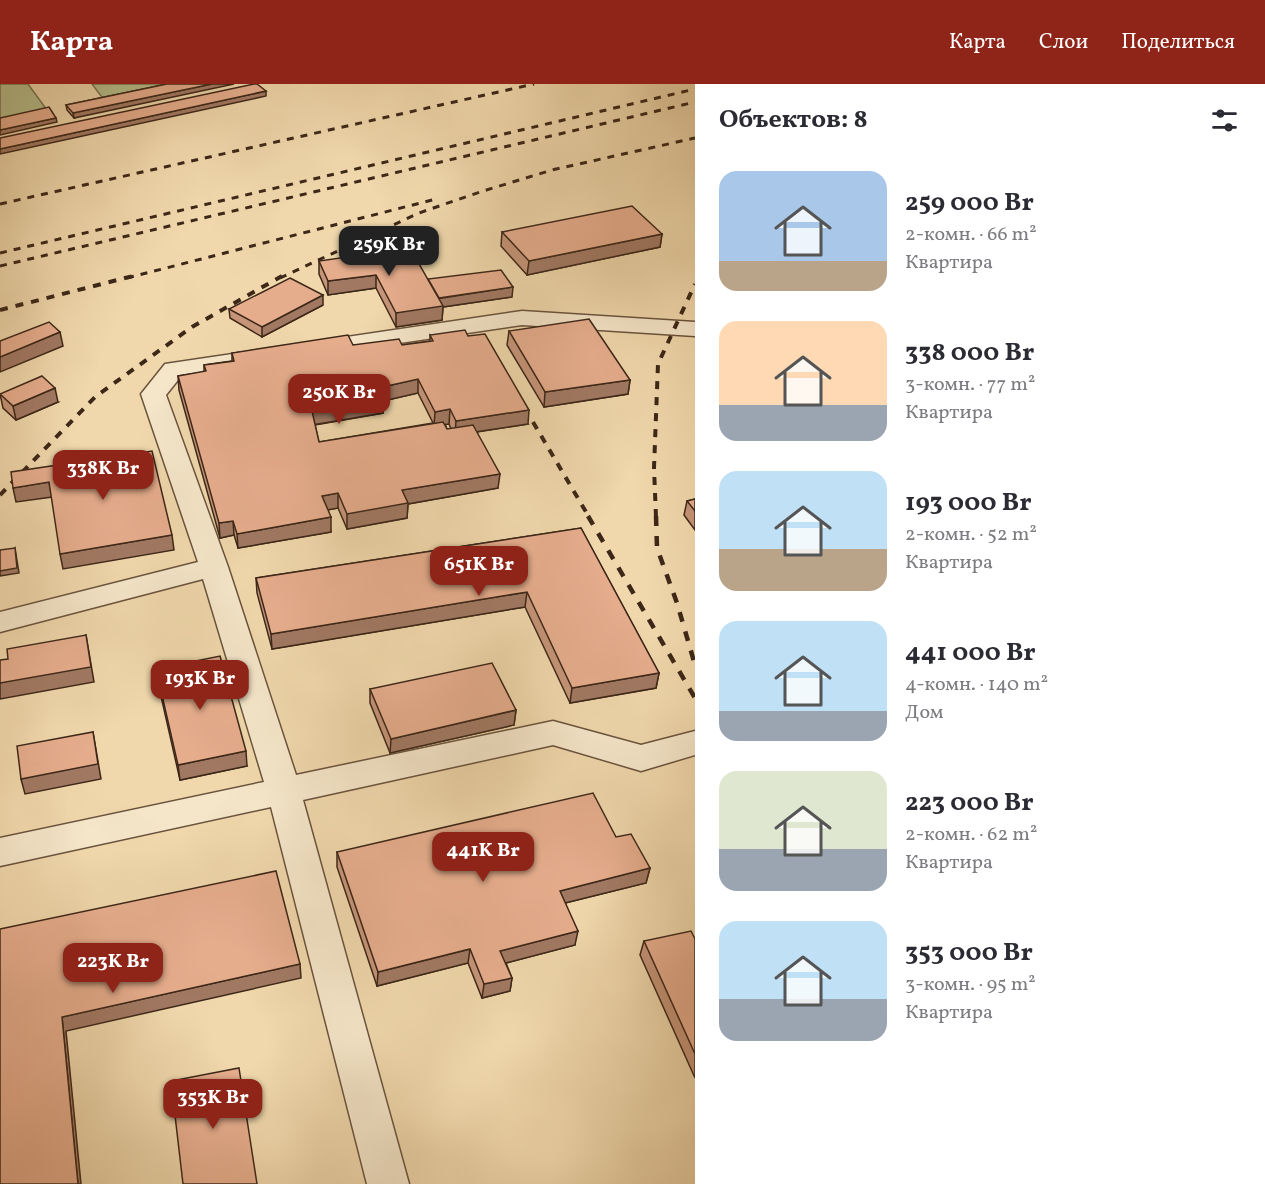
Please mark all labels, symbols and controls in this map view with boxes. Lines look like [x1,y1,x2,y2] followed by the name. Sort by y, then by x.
[30,23,113,62] text: Карта
[949,28,1006,57] text: Карта
[1039,28,1088,57] text: Слои
[1121,28,1235,57] text: Поделиться
[719,102,868,138] text: Объектов: 8
[1208,104,1241,137] icon: filters
[905,185,1034,221] text: 259 000 Br
[767,195,839,267] icon: home
[905,221,1037,249] text: 2-комн. · 66 m²
[334,226,444,277] pin: 259K Br
[353,231,425,259] text: 259K Br
[905,249,993,277] text: Квартира
[905,335,1034,371] text: 338 000 Br
[767,345,839,417] icon: home
[905,371,1035,399] text: 3-комн. · 77 m²
[284,374,394,425] pin: 250K Br
[302,379,376,407] text: 250K Br
[905,399,993,427] text: Квартира
[48,450,158,501] pin: 338K Br
[67,455,139,483] text: 338K Br
[905,485,1032,521] text: 193 000 Br
[767,495,839,567] icon: home
[905,521,1037,549] text: 2-комн. · 52 m²
[424,546,534,597] pin: 651K Br
[905,549,993,577] text: Квартира
[444,551,514,579] text: 651K Br
[905,635,1036,671] text: 441 000 Br
[767,645,839,717] icon: home
[145,660,255,711] pin: 193K Br
[165,665,235,693] text: 193K Br
[905,671,1048,699] text: 4-комн. · 140 m²
[905,699,944,727] text: Дом
[905,785,1034,821] text: 223 000 Br
[767,795,839,867] icon: home
[905,821,1037,849] text: 2-комн. · 62 m²
[428,832,538,883] pin: 441K Br
[446,837,520,865] text: 441K Br
[905,849,993,877] text: Квартира
[905,935,1033,971] text: 353 000 Br
[58,943,168,994] pin: 223K Br
[767,945,839,1017] icon: home
[77,948,149,976] text: 223K Br
[905,971,1036,999] text: 3-комн. · 95 m²
[905,999,993,1027] text: Квартира
[158,1079,268,1130] pin: 353K Br
[177,1084,249,1112] text: 353K Br

